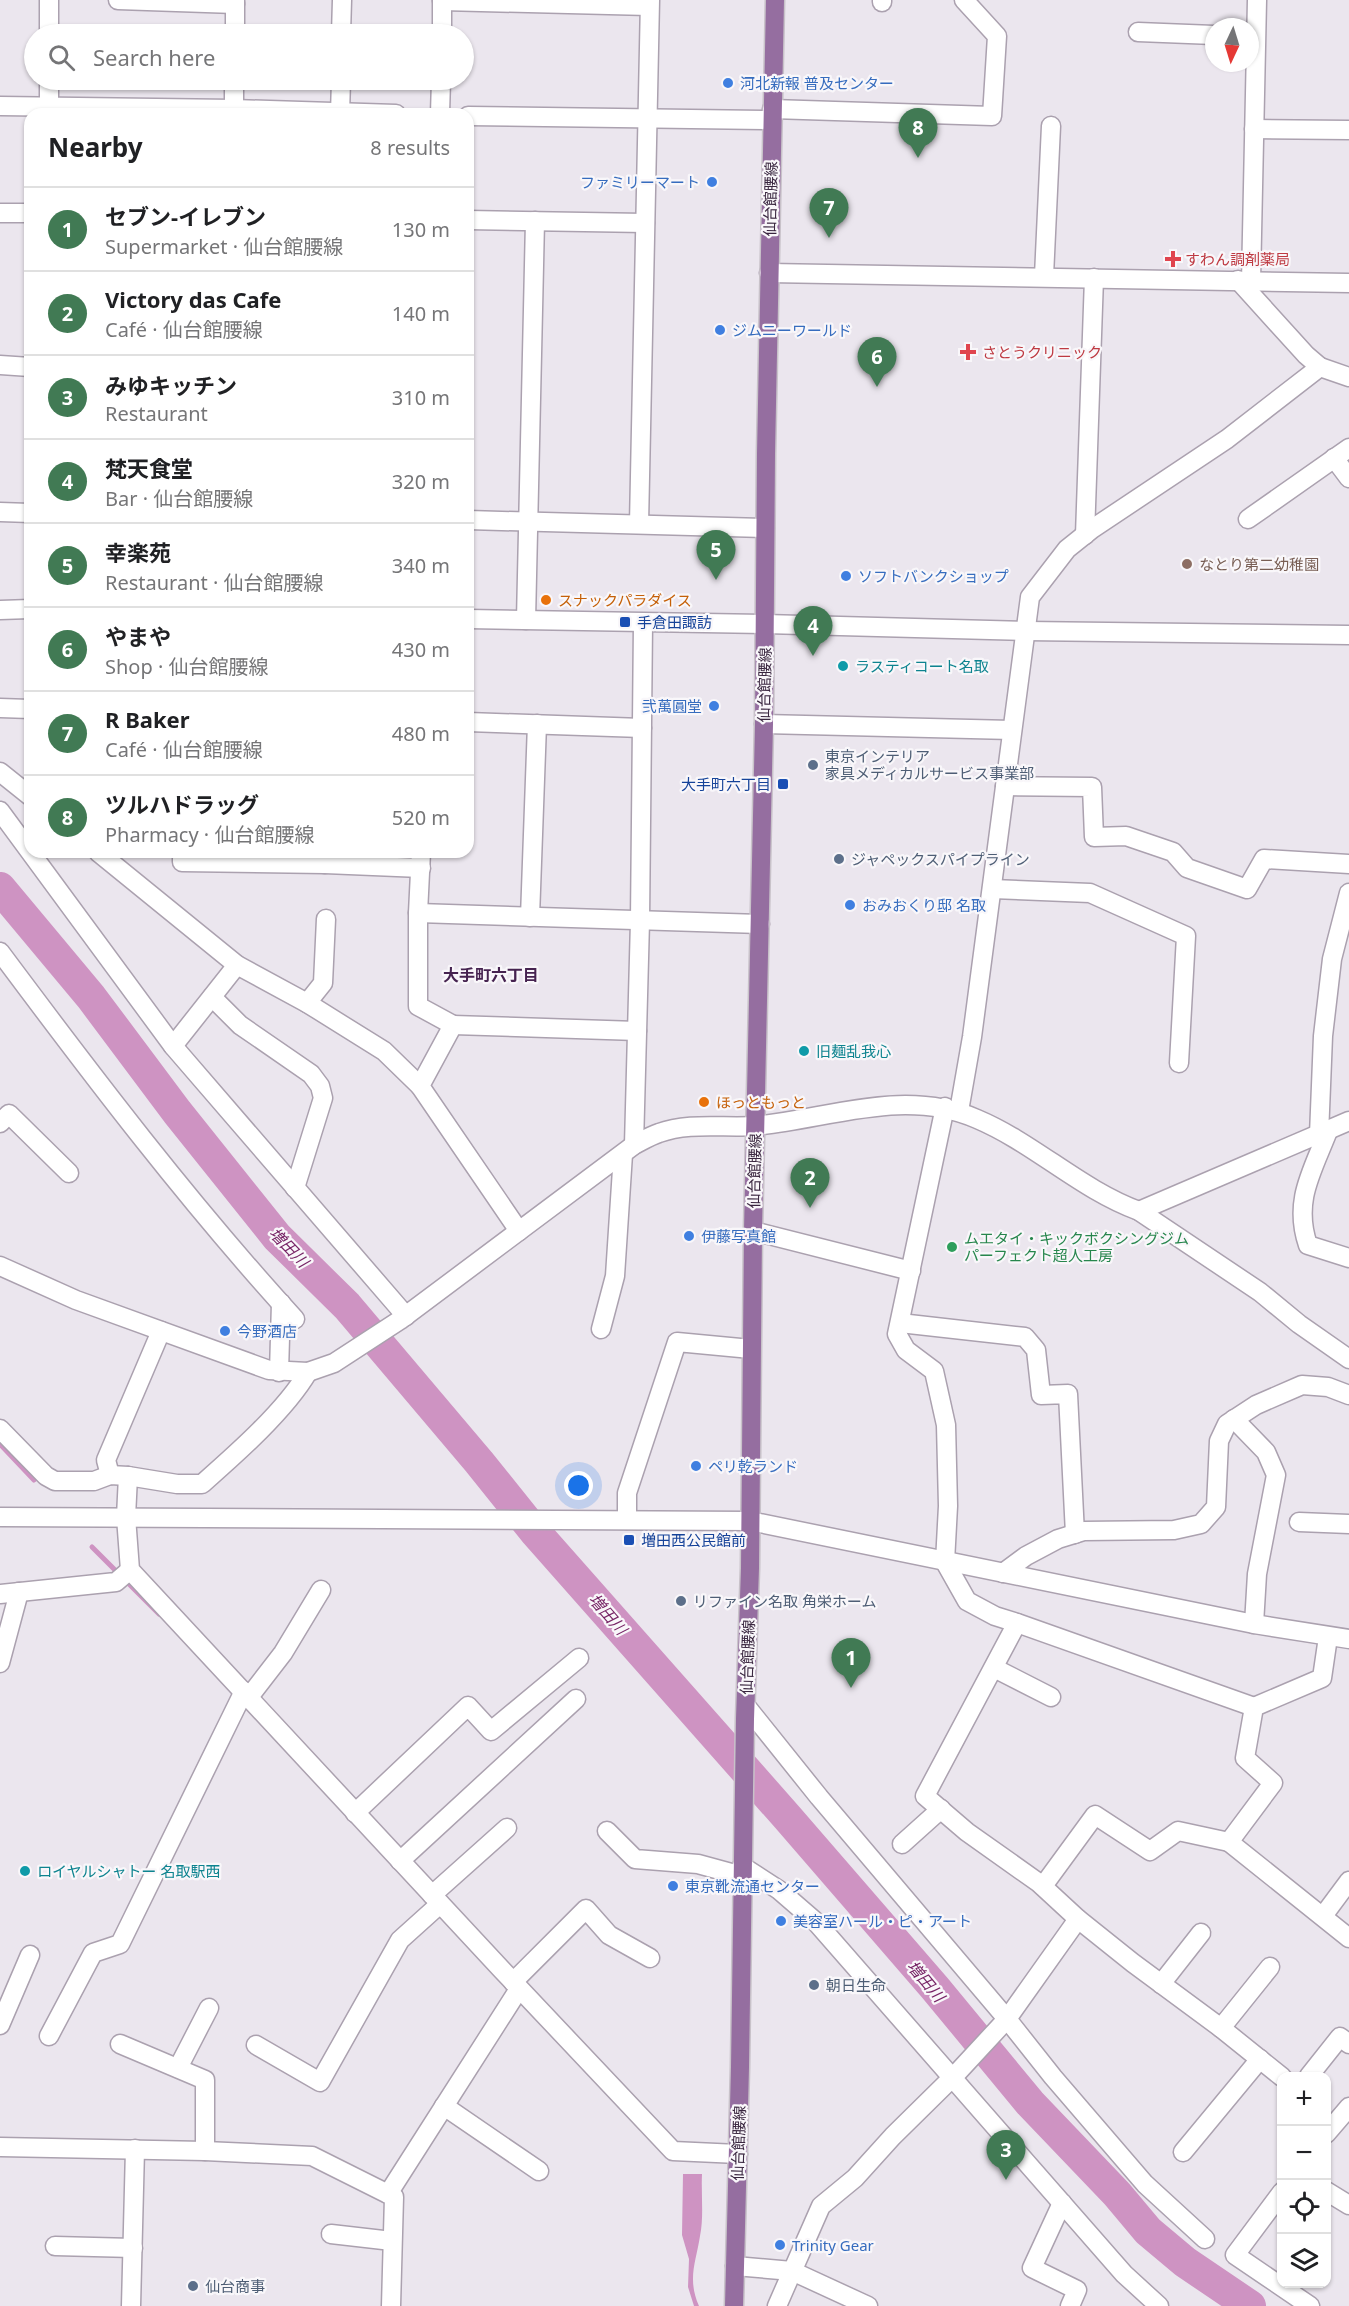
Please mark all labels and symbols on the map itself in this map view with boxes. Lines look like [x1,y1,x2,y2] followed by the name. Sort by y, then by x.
[1205,18,1259,72] north arrow
[740,73,894,93] place label: 河北新報 普及センター
[721,76,735,90] marker: 河北新報 普及センター
[898,108,938,158] pin: 8
[759,161,781,237] street label: 仙台館腰線
[580,172,700,192] place label: ファミリーマート
[705,175,719,189] marker: ファミリーマート
[810,188,848,238] pin: 7
[1185,249,1290,269] place label: すわん調剤薬局
[1166,252,1180,266] marker: すわん調剤薬局
[732,320,852,340] place label: ジムニーワールド
[713,323,727,337] marker: ジムニーワールド
[858,338,896,387] pin: 6
[982,342,1102,362] place label: さとうクリニック
[959,343,977,361] marker: さとうクリニック
[696,530,736,580] pin: 5
[1199,554,1319,574] place label: なとり第二幼稚園
[1180,557,1194,571] marker: なとり第二幼稚園
[858,566,1009,586] place label: ソフトバンクショップ
[839,569,853,583] marker: ソフトバンクショップ
[558,590,692,610] place label: スナックパラダイス
[539,593,553,607] marker: スナックパラダイス
[794,606,832,656] pin: 4
[637,612,712,632] place label: 手倉田諏訪
[618,615,632,629] marker: 手倉田諏訪
[753,647,775,723] street label: 仙台館腰線
[855,656,989,676] place label: ラスティコート名取
[836,659,850,673] marker: ラスティコート名取
[642,696,702,716] place label: 弐萬圓堂
[707,699,721,713] marker: 弐萬圓堂
[825,746,1034,783] place label: 東京インテリア 家具メディカルサービス事業部
[806,758,820,772] marker: 東京インテリア 家具メディカルサービス事業部
[681,774,771,794] place label: 大手町六丁目
[776,777,790,791] marker: 大手町六丁目
[851,849,1030,869] place label: ジャペックスパイプライン
[832,852,846,866] marker: ジャペックスパイプライン
[862,895,986,915] place label: おみおくり邸 名取
[843,898,857,912] marker: おみおくり邸 名取
[443,964,539,986] district label: 大手町六丁目
[816,1041,891,1061] place label: 旧麺乱我心
[797,1044,811,1058] marker: 旧麺乱我心
[716,1092,806,1112] place label: ほっともっと
[697,1095,711,1109] marker: ほっともっと
[743,1133,765,1209] street label: 仙台館腰線
[790,1158,830,1208] pin: 2
[264,1222,315,1273] water label: 増田川
[701,1226,776,1246] place label: 伊藤写真館
[964,1228,1189,1265] place label: ムエタイ・キックボクシングジム パーフェクト超人工房
[682,1229,696,1243] marker: 伊藤写真館
[945,1240,959,1254] marker: ムエタイ・キックボクシングジム パーフェクト超人工房
[237,1321,297,1341] place label: 今野酒店
[218,1324,232,1338] marker: 今野酒店
[708,1456,798,1476] place label: ペリ乾ランド
[689,1459,703,1473] marker: ペリ乾ランド
[564,1471,593,1500] your location
[641,1530,746,1550] place label: 増田西公民館前
[622,1533,636,1547] marker: 増田西公民館前
[584,1589,633,1641] water label: 増田川
[693,1591,876,1611] place label: リファイン名取 角栄ホーム
[674,1594,688,1608] marker: リファイン名取 角栄ホーム
[736,1619,758,1695] street label: 仙台館腰線
[832,1638,870,1688] pin: 1
[37,1861,220,1881] place label: ロイヤルシャトー 名取駅西
[18,1864,32,1878] marker: ロイヤルシャトー 名取駅西
[685,1876,820,1896] place label: 東京靴流通センター
[666,1879,680,1893] marker: 東京靴流通センター
[793,1911,972,1931] place label: 美容室ハール・ピ・アート
[774,1914,788,1928] marker: 美容室ハール・ピ・アート
[902,1956,951,2008] water label: 増田川
[826,1975,886,1995] place label: 朝日生命
[807,1978,821,1992] marker: 朝日生命
[727,2105,749,2181] street label: 仙台館腰線
[986,2130,1026,2180] pin: 3
[792,2235,874,2255] place label: Trinity Gear
[773,2238,787,2252] marker: Trinity Gear
[205,2276,265,2296] place label: 仙台商事
[186,2279,200,2293] marker: 仙台商事

